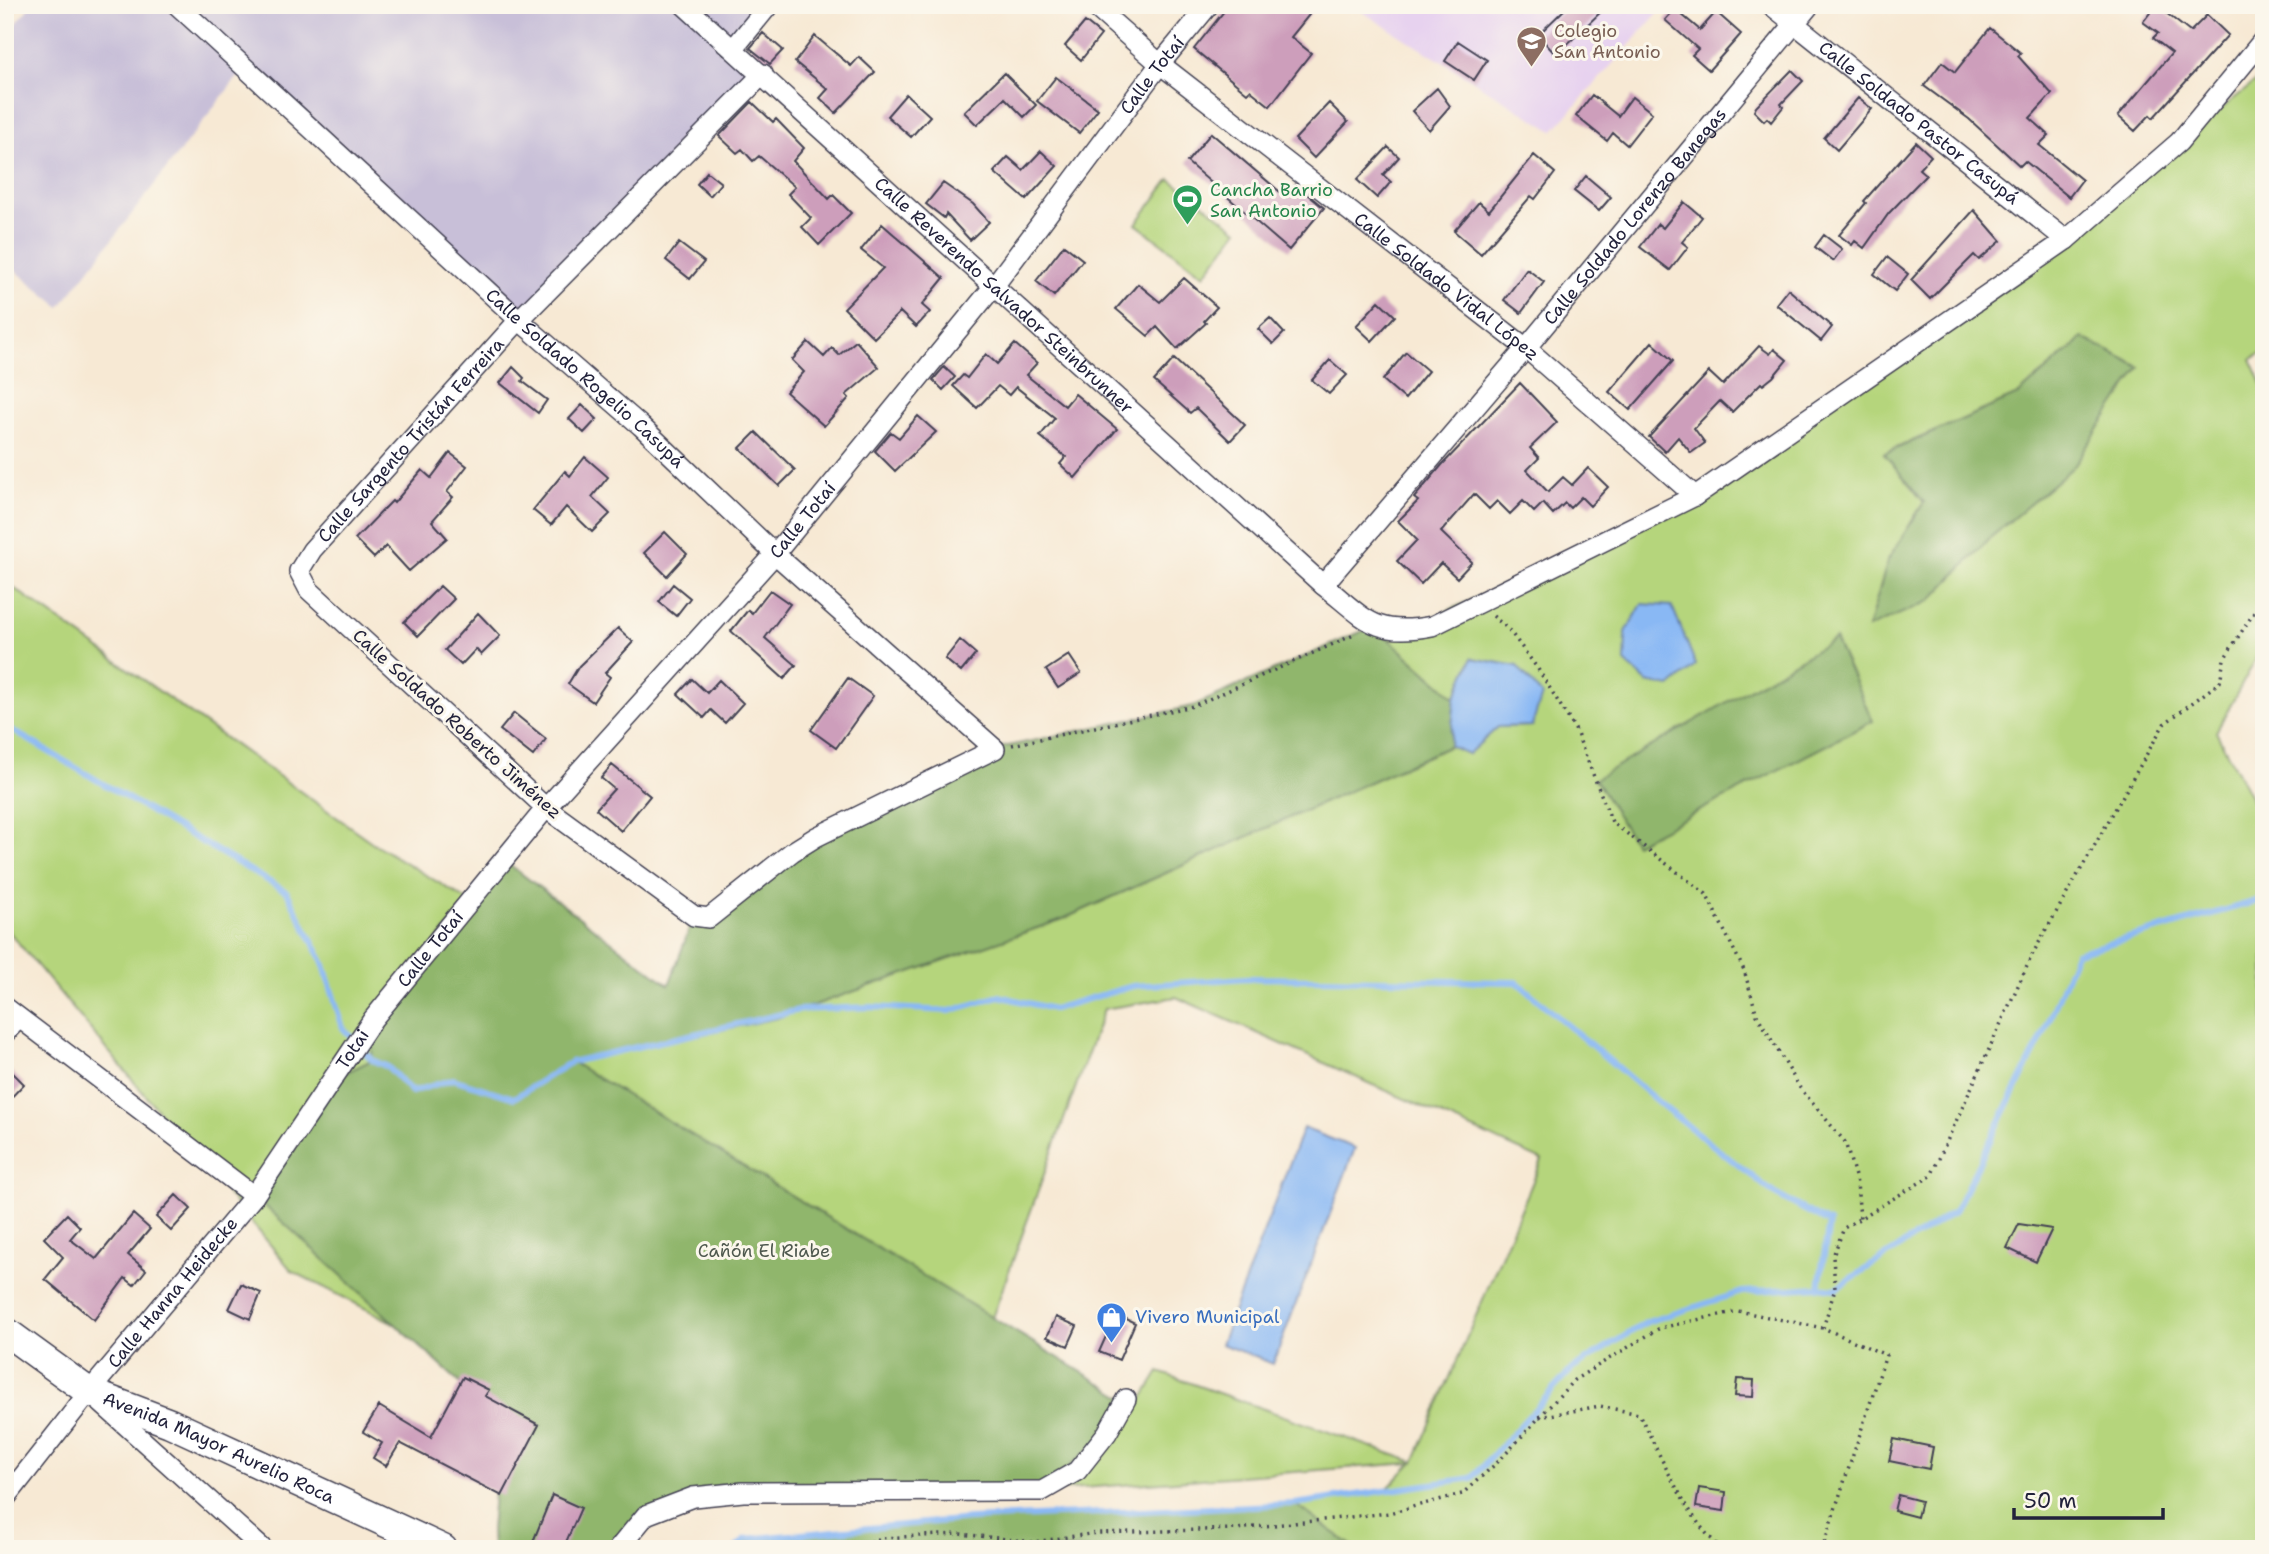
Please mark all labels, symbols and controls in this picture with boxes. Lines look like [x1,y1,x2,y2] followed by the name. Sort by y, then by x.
[1554,19,1661,64] place label: Colegio San Antonio
[1514,24,1548,68] school or university icon: Colegio San Antonio
[1115,31,1190,119] street label: Calle Totaí
[1814,36,2024,210] street label: Calle Soldado Pastor Casupá
[1538,103,1732,330] street label: Calle Soldado Lorenzo Banegas
[869,172,1139,419] street label: Calle Reverendo Salvador Steinbrunner
[1210,178,1333,223] place label: Cancha Barrio San Antonio
[1170,183,1204,227] sports icon: Cancha Barrio San Antonio
[1349,207,1544,366] street label: Calle Soldado Vidal López
[480,283,690,473] street label: Calle Soldado Rogelio Casupá
[312,333,509,548] street label: Calle Sargento Tristán Ferreira
[764,477,841,564] street label: Calle Totaí
[347,624,567,824] street label: Calle Soldado Roberto Jiménez
[392,906,469,992] street label: Calle Totaí
[331,1025,375,1074] street label: Totai
[102,1212,243,1373] street label: Calle Hanna Heidecke
[698,1239,830,1263] park label: Cañón El Riabe
[1095,1300,1129,1344] shop icon: Vivero Municipal
[1135,1305,1280,1329] place label: Vivero Municipal
[99,1386,339,1509] street label: Avenida Mayor Aurelio Roca
[2014,1477,2162,1521] scale bar
[2024,1487,2077,1515] text: 50 m

